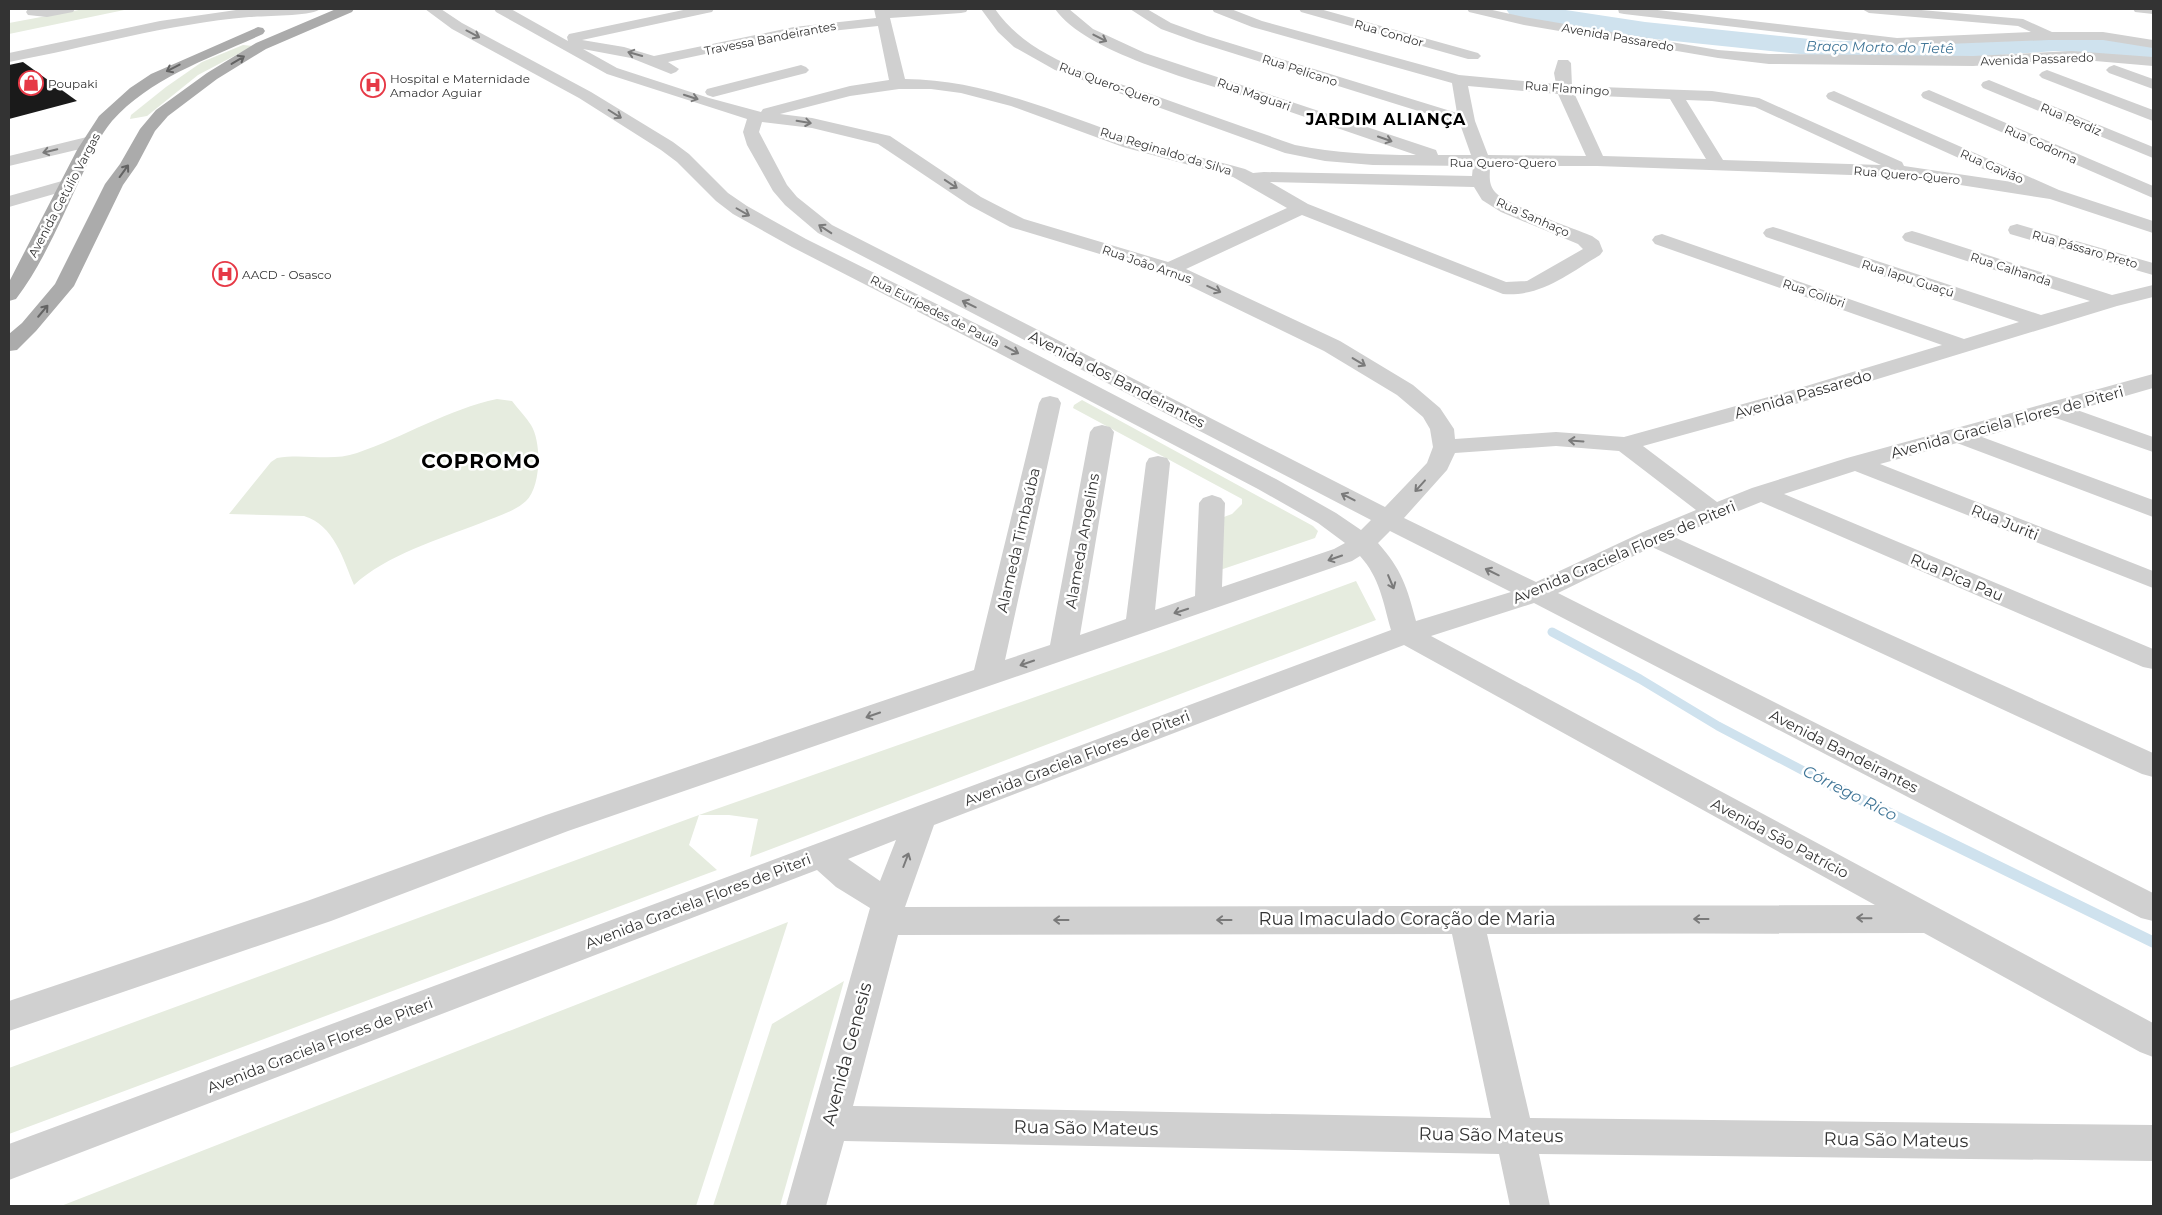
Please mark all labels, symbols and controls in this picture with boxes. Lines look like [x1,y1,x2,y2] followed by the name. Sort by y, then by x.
[1353,16,1426,50] street label: Rua Condor
[703,18,837,58] street label: Travessa Bandeirantes
[1561,20,1675,54] street label: Avenida Passaredo
[465,30,480,40] one-way arrow
[1092,34,1107,44] one-way arrow
[1806,37,1954,57] water label: Braço Morto do Tietê
[627,49,643,59] one-way arrow
[1980,50,2094,68] street label: Avenida Passaredo
[1260,51,1340,89] street label: Rua Pelicano
[230,54,244,64] one-way arrow
[1057,59,1163,109] street label: Rua Quero-Quero
[166,64,181,73] one-way arrow
[18,70,44,96] shop icon: Poupaki
[390,71,530,100] place label: Hospital e Maternidade Amador Aguiar
[360,72,386,98] hospital icon: Hospital e Maternidade Amador Aguiar
[1215,74,1293,114] street label: Rua Maguari
[48,76,98,91] place label: Poupaki
[1524,78,1610,98] street label: Rua Flamingo
[683,93,698,102] one-way arrow
[2038,99,2104,139] street label: Rua Perdiz
[608,109,622,119] one-way arrow
[1305,110,1466,129] district label: JARDIM ALIANÇA
[796,118,812,128] one-way arrow
[2002,121,2080,167] street label: Rua Codorna
[1098,124,1234,178] street label: Rua Reginaldo da Silva
[25,130,103,260] street label: Avenida Getúlio Vargas
[1377,135,1393,144] one-way arrow
[1958,145,2026,187] street label: Rua Gavião
[42,147,58,156] one-way arrow
[1450,155,1556,170] street label: Rua Quero-Quero
[1853,163,1961,187] street label: Rua Quero-Quero
[119,164,129,178] one-way arrow
[944,179,958,189] one-way arrow
[1494,194,1572,240] street label: Rua Sanhaço
[736,207,750,217] one-way arrow
[818,224,832,234] one-way arrow
[2031,227,2139,271] street label: Rua Pássaro Preto
[1100,242,1194,286] street label: Rua João Arnus
[1969,249,2053,289] street label: Rua Calhanda
[1860,256,1956,300] street label: Rua Iapu Guaçú
[212,261,238,287] hospital icon: AACD - Osasco
[242,267,332,282] place label: AACD - Osasco
[868,272,1002,350] street label: Rua Eurípedes de Paula
[1781,275,1847,311] street label: Rua Colibri
[1207,284,1222,294] one-way arrow
[962,299,977,308] one-way arrow
[37,304,48,317] one-way arrow
[1026,326,1208,432] street label: Avenida dos Bandeirantes
[1004,346,1019,356] one-way arrow
[1352,358,1366,368] one-way arrow
[1732,365,1874,423] street label: Avenida Passaredo
[1889,382,2125,462] street label: Avenida Graciela Flores de Piteri
[1569,436,1585,445] one-way arrow
[421,449,541,473] district label: COPROMO
[992,466,1044,614] street label: Alameda Timbaúba
[1061,472,1103,610] street label: Alameda Angelins
[1414,479,1426,492] one-way arrow
[1340,492,1355,502] one-way arrow
[1510,496,1738,608] street label: Avenida Graciela Flores de Piteri
[1968,500,2042,544] street label: Rua Juriti
[1908,549,2006,605] street label: Rua Pica Pau
[1327,554,1343,563] one-way arrow
[1485,566,1500,576] one-way arrow
[1386,574,1396,589] one-way arrow
[1174,607,1189,616] one-way arrow
[1019,658,1035,668] one-way arrow
[1766,705,1922,797] street label: Avenida Bandeirantes
[961,706,1193,810] street label: Avenida Graciela Flores de Piteri
[866,711,881,720] one-way arrow
[1800,761,1900,825] water label: Córrego Rico
[1708,794,1852,882] street label: Avenida São Patrício
[582,849,814,953] street label: Avenida Graciela Flores de Piteri
[901,853,911,868] one-way arrow
[1258,908,1556,930] street label: Rua Imaculado Coração de Maria
[1856,913,1872,923] one-way arrow
[1693,914,1710,924] one-way arrow
[1053,915,1070,925] one-way arrow
[1216,915,1232,925] one-way arrow
[817,980,877,1128] street label: Avenida Genesis
[204,993,436,1097] street label: Avenida Graciela Flores de Piteri
[1013,1116,1159,1140] street label: Rua São Mateus
[1418,1123,1564,1147] street label: Rua São Mateus
[1823,1128,1969,1152] street label: Rua São Mateus

